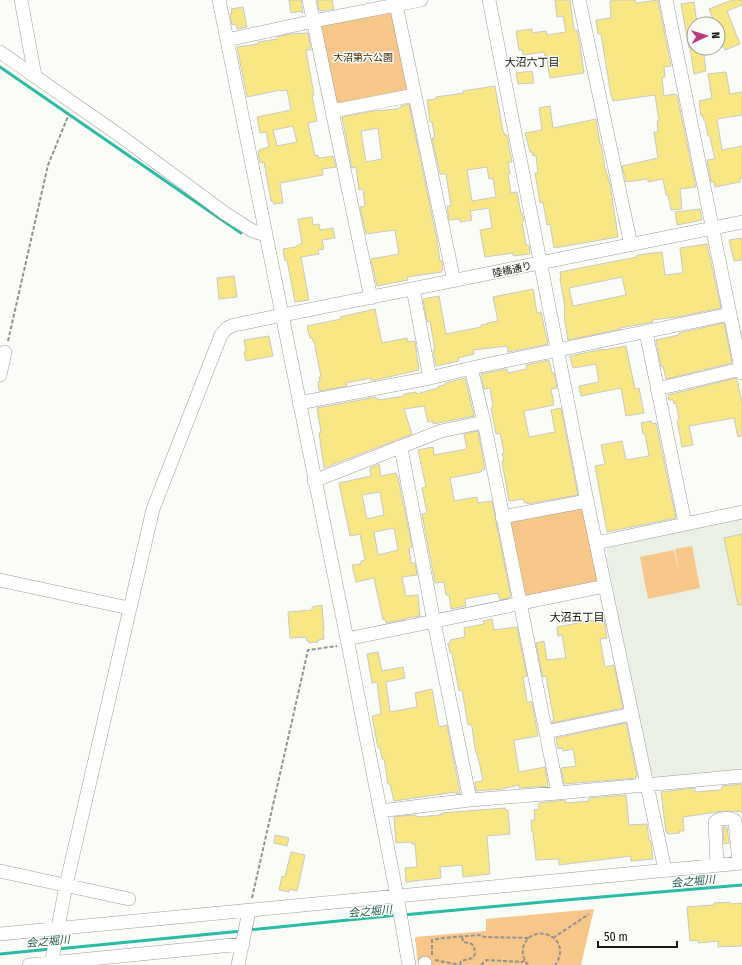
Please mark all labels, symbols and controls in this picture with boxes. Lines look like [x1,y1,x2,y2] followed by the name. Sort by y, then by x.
[686,16,726,56] north arrow
[709,32,722,39] text: N
[333,52,393,64] park label: 大沼第六公園
[505,56,560,69] district label: 大沼六丁目
[491,260,533,280] street label: 陸橋通り
[550,611,605,624] district label: 大沼五丁目
[671,873,717,890] water label: 会之堀川
[348,903,394,920] water label: 会之堀川
[598,923,677,949] scale bar
[604,930,628,944] text: 50 m
[26,933,72,950] water label: 会之堀川

